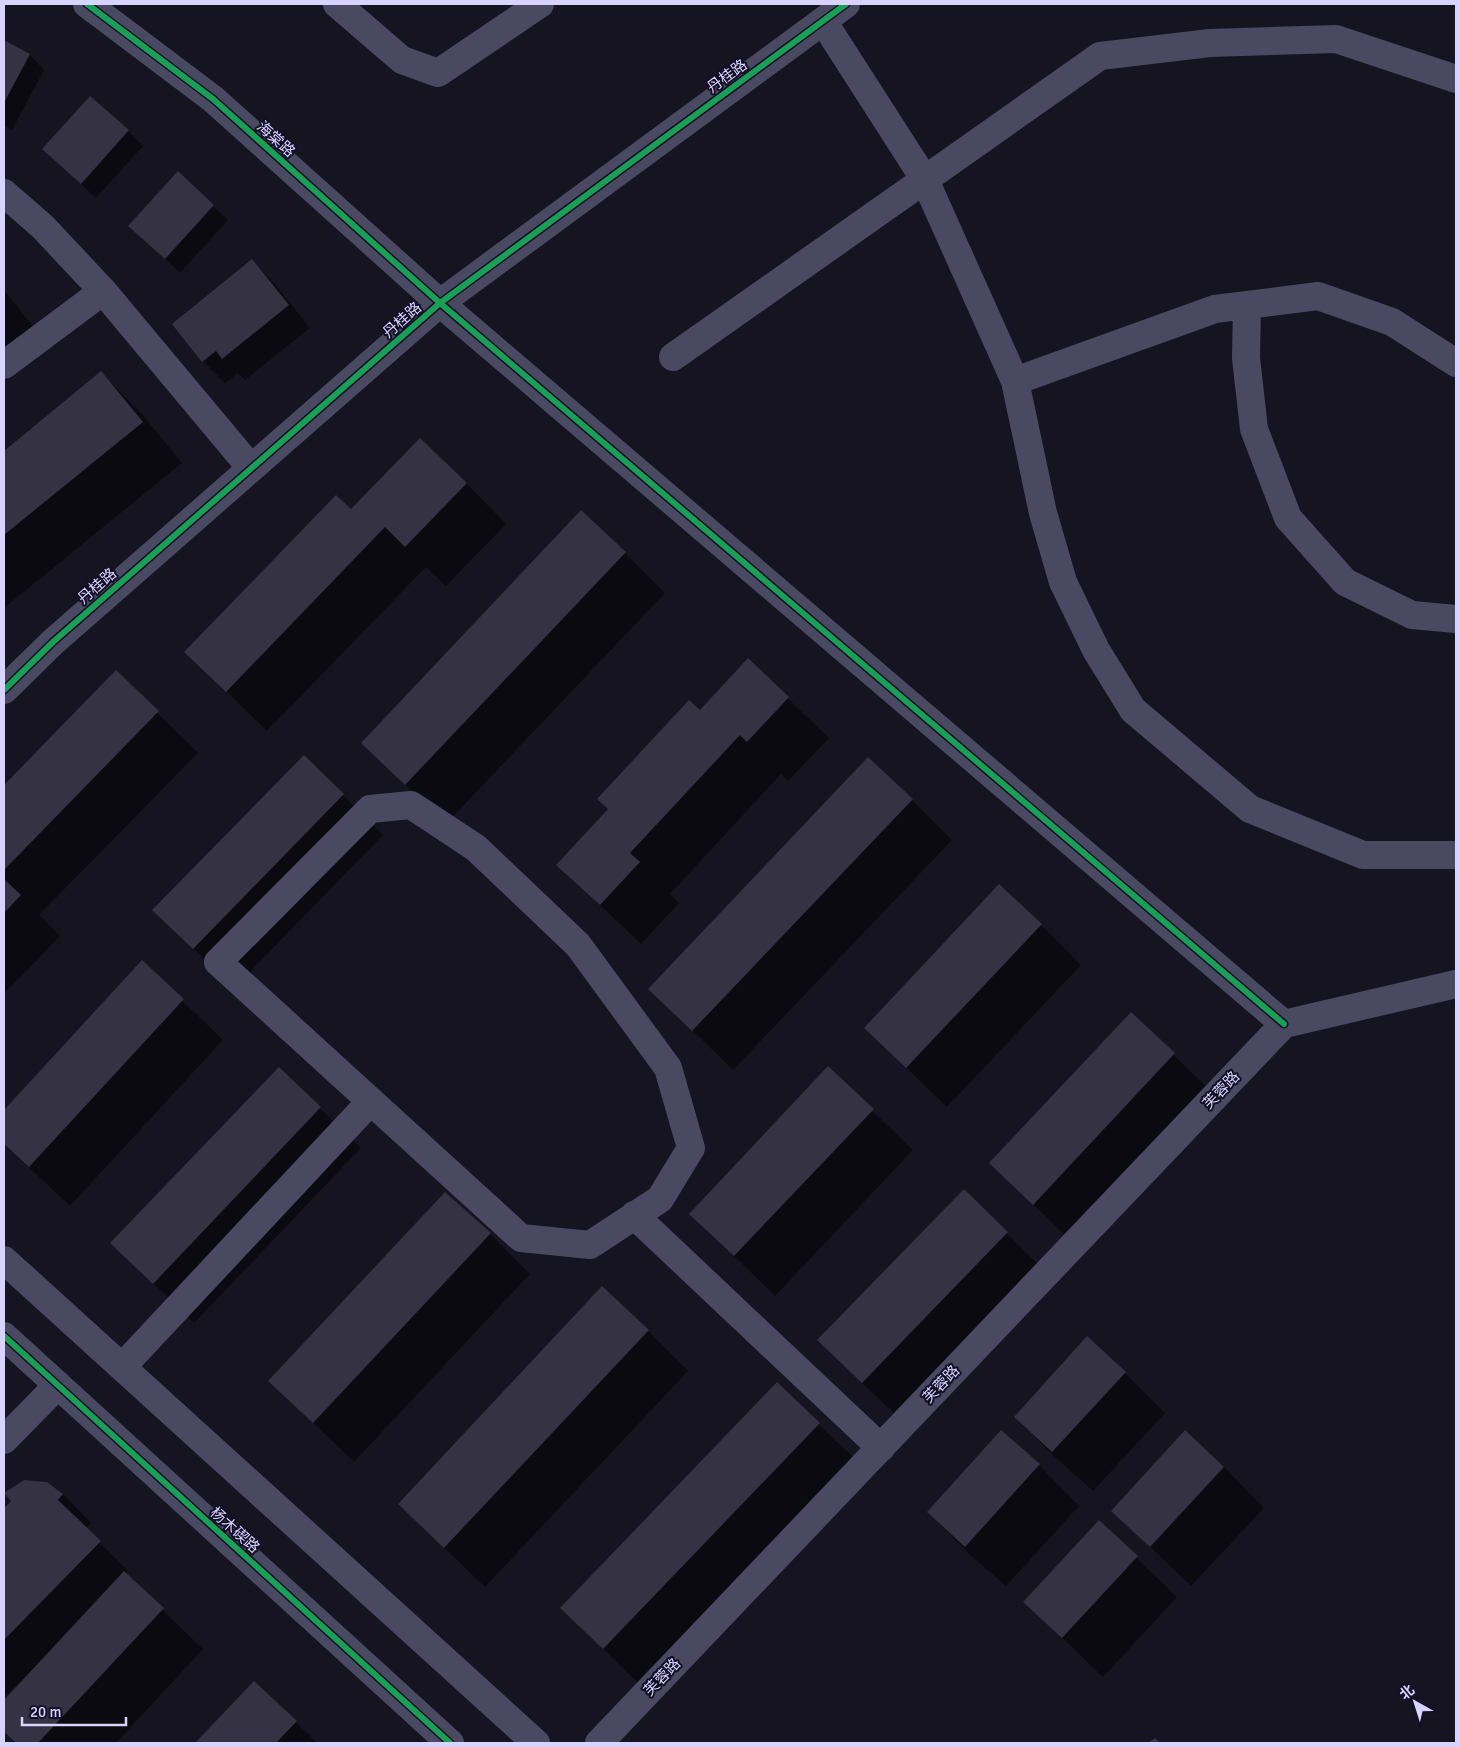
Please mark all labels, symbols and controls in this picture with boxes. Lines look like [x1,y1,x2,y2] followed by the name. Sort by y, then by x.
[704,55,750,97] street label: 丹桂路
[253,117,299,161] street label: 海棠路
[379,298,425,342] street label: 丹桂路
[74,564,120,608] street label: 丹桂路
[1199,1068,1243,1112] street label: 芙蓉路
[919,1362,963,1406] street label: 芙蓉路
[207,1503,263,1557] street label: 杨木碶路
[640,1655,684,1699] street label: 芙蓉路
[1390,1677,1440,1727] north arrow
[1396,1681,1418,1703] text: 北
[22,1694,126,1726] scale bar
[30,1703,61,1721] text: 20 m

